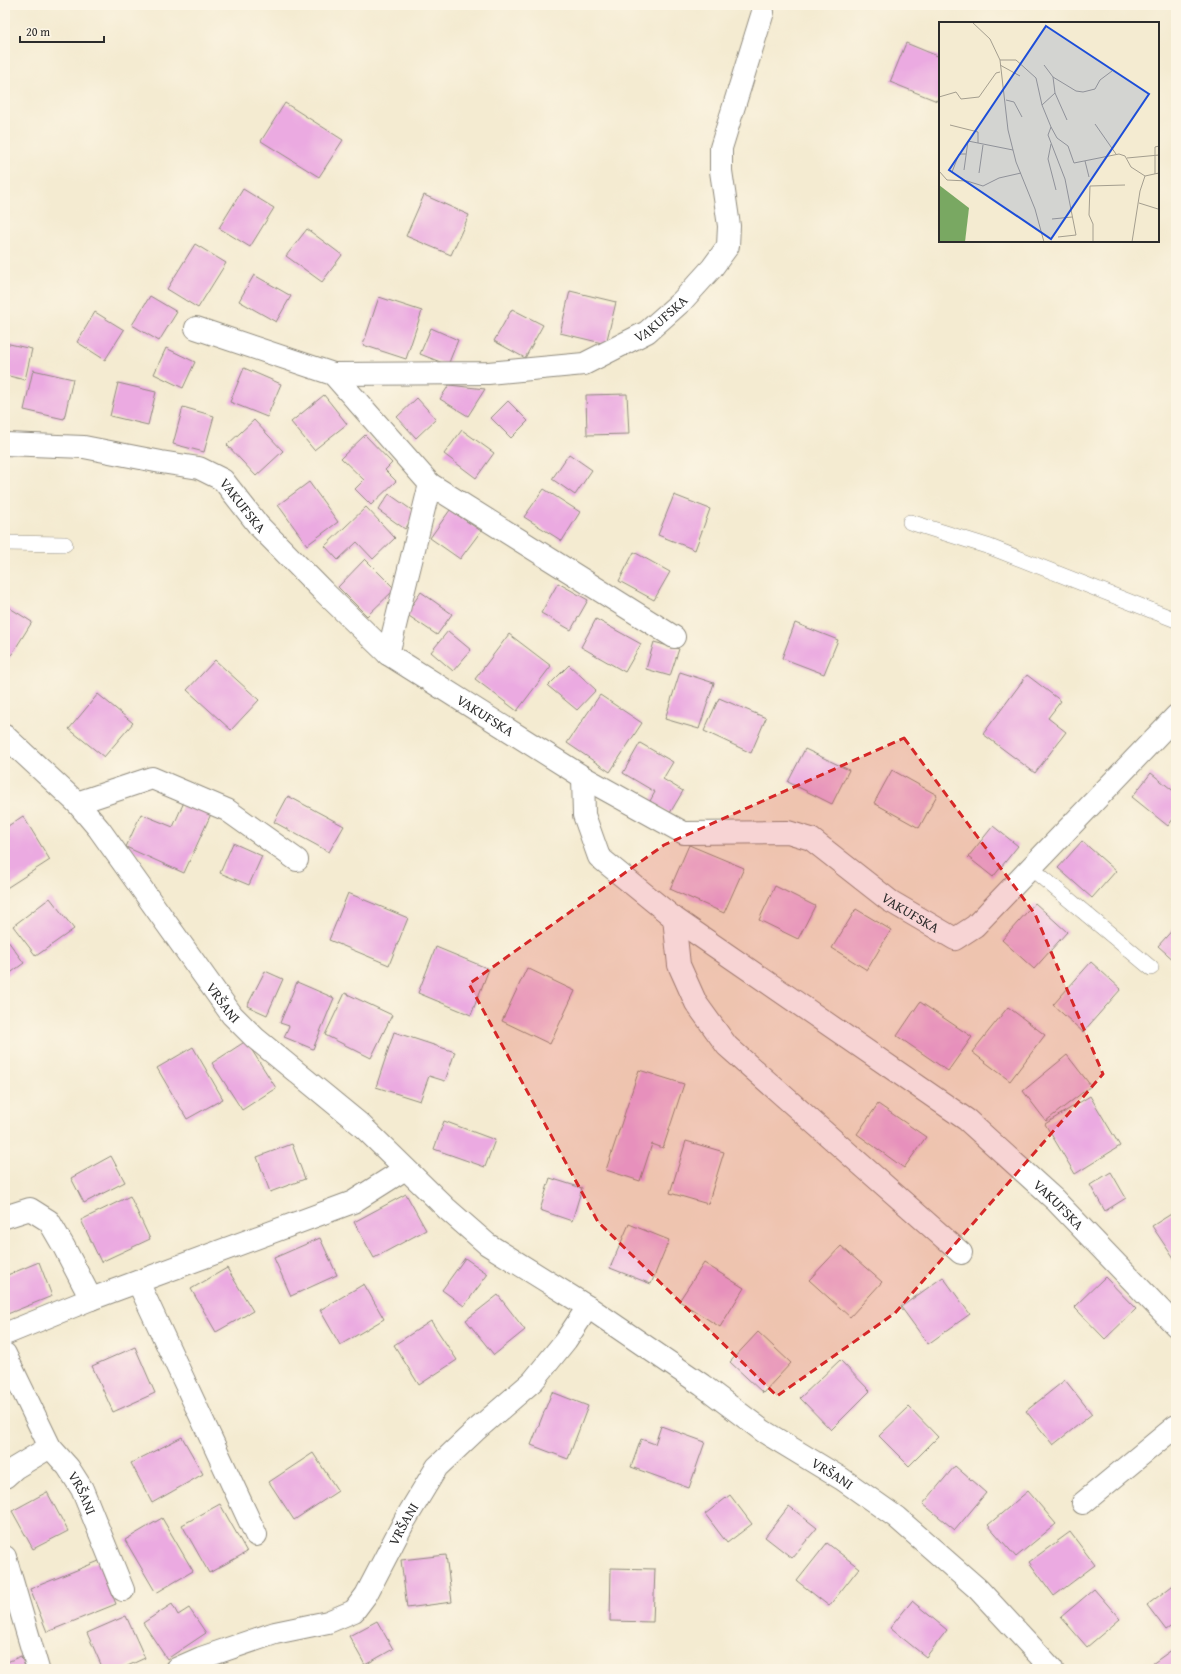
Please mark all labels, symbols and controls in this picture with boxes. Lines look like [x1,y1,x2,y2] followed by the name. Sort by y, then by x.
[20,18,104,44] scale bar
[939,22,1159,242] inset map
[26,23,50,40] text: 20 m
[631,291,693,347] street label: VAKUFSKA
[215,474,271,538] street label: VAKUFSKA
[453,690,518,741] street label: VAKUFSKA
[877,888,944,938] street label: VAKUFSKA
[202,978,245,1028] street label: VRŠANI
[1029,1175,1089,1235] street label: VAKUFSKA
[808,1453,858,1494] street label: VRŠANI
[63,1467,101,1518] street label: VRŠANI
[384,1499,423,1549] street label: VRŠANI

